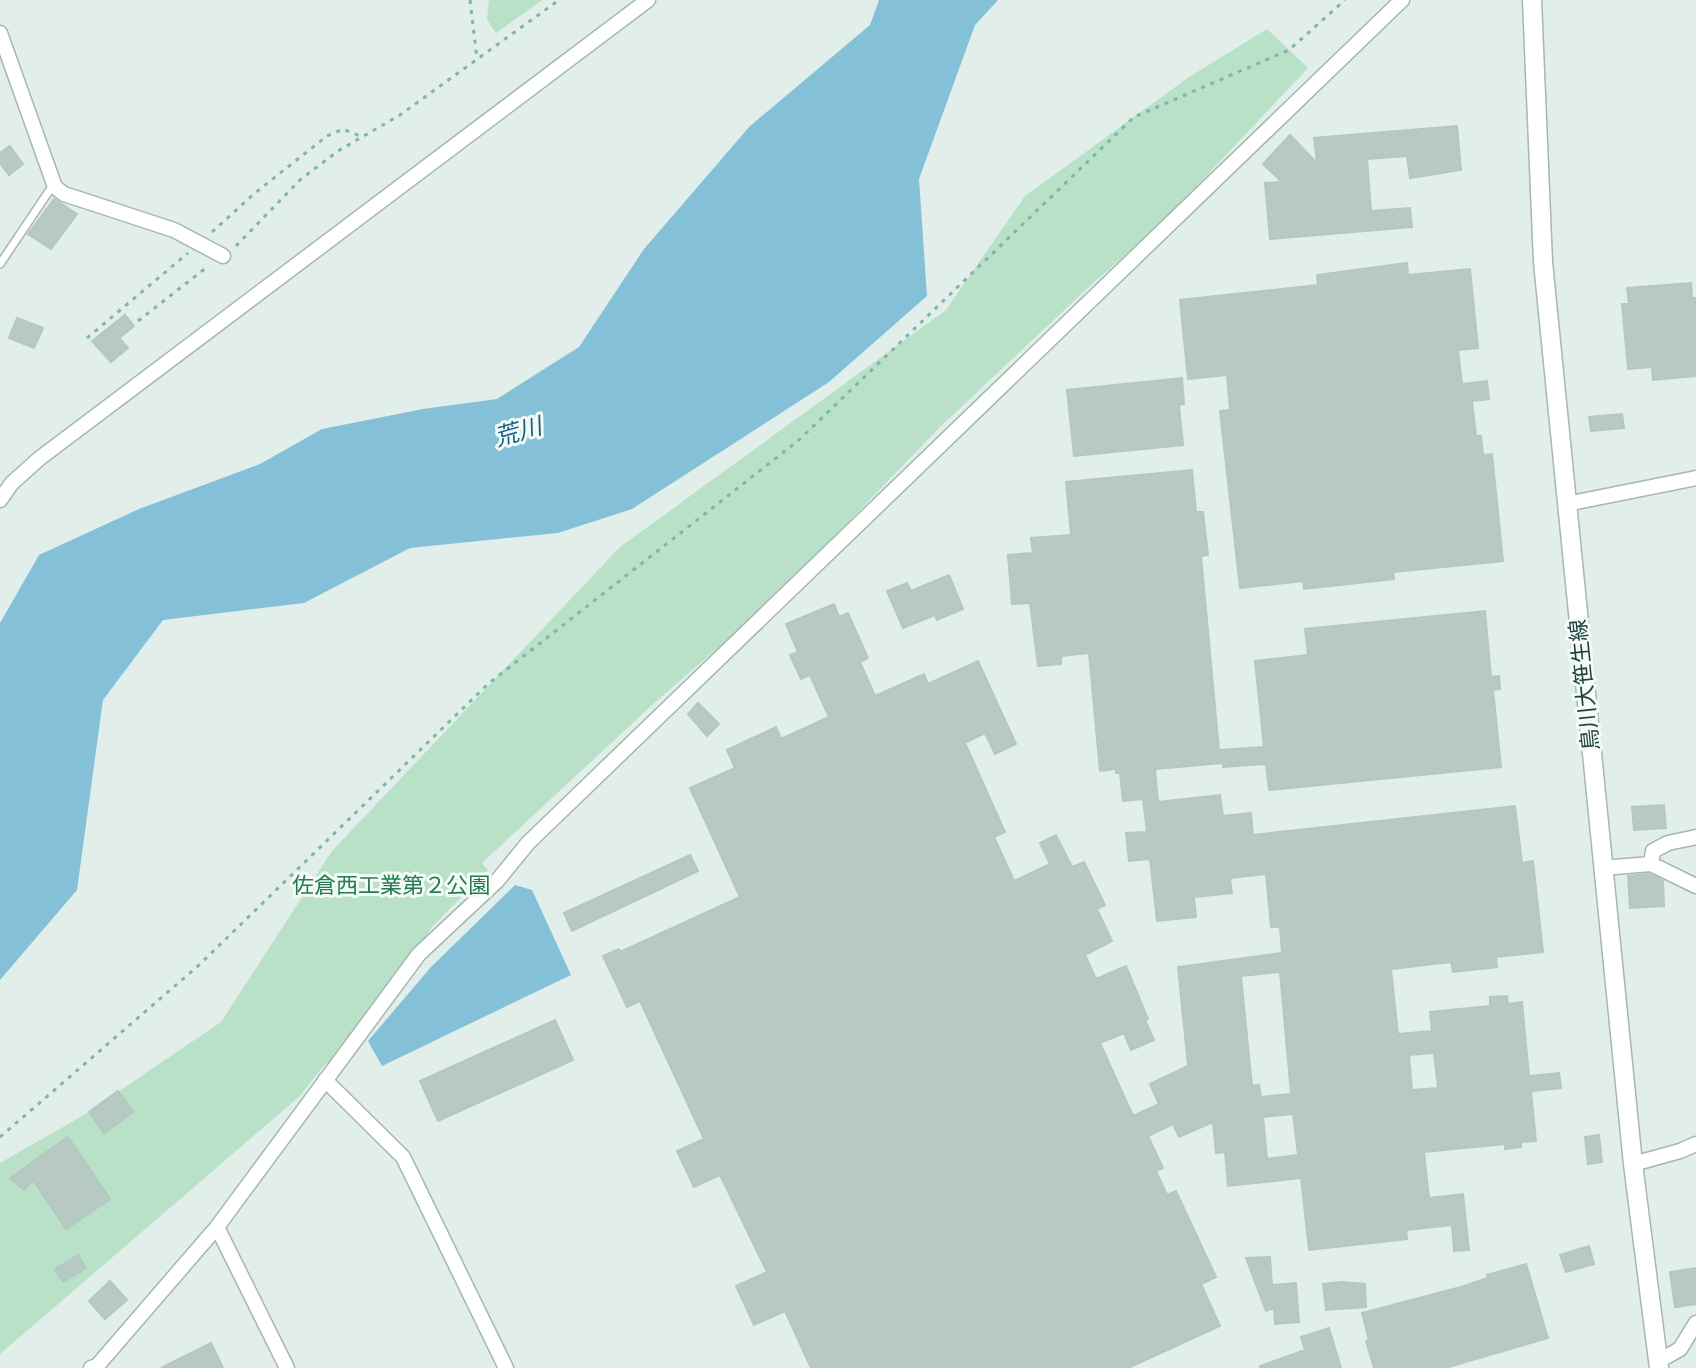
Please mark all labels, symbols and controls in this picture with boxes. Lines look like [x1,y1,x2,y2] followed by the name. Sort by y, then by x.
[490,406,549,455] water label: 荒川
[1560,618,1608,752] street label: 鳥川大笹生線
[292,868,490,902] park label: 佐倉西工業第２公園

